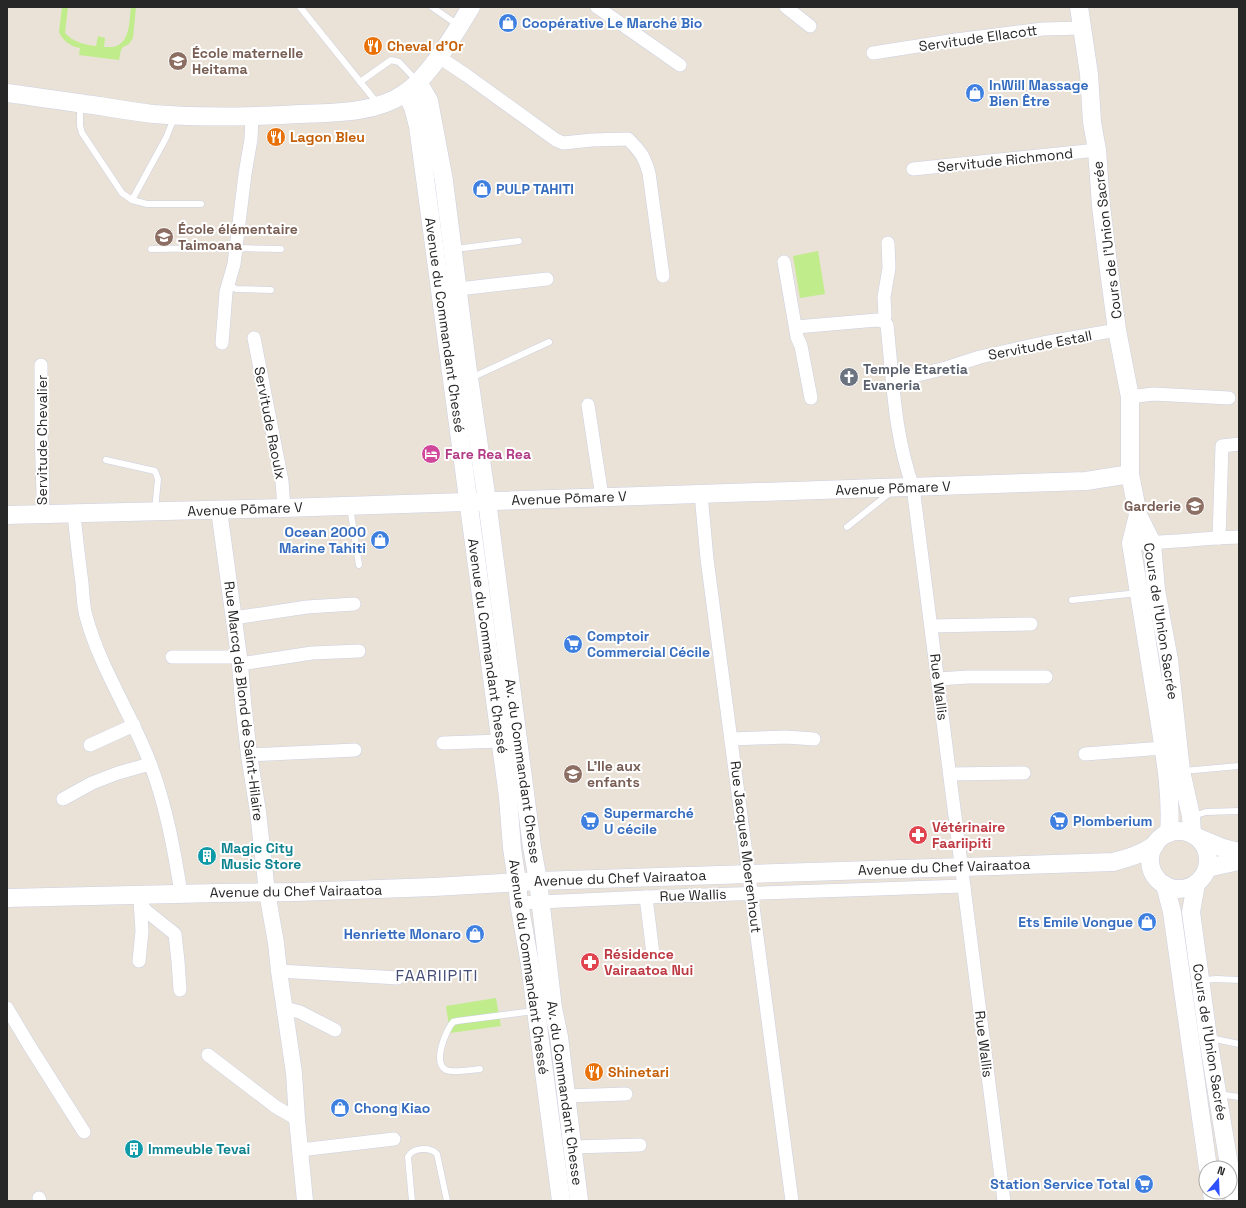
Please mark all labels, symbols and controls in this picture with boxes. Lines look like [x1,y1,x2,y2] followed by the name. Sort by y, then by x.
[497,12,519,34] shop icon: Coopérative Le Marché Bio
[522,14,702,32] place label: Coopérative Le Marché Bio
[918,21,1039,55] street label: Servitude Ellacott
[362,35,384,57] restaurant icon: Cheval d'Or
[387,37,464,55] place label: Cheval d'Or
[192,44,303,78] place label: École maternelle Heitama
[167,50,189,72] school or university icon: École maternelle Heitama
[989,76,1089,110] place label: InWill Massage Bien Être
[964,82,986,104] shop icon: InWill Massage Bien Être
[265,126,287,148] restaurant icon: Lagon Bleu
[290,128,365,146] place label: Lagon Bleu
[936,144,1074,176] street label: Servitude Richmond
[1088,160,1126,320] street label: Cours de l'Union Sacrée
[471,178,493,200] shop icon: PULP TAHITI
[496,180,574,198] place label: PULP TAHITI
[421,216,469,434] street label: Avenue du Commandant Chessé
[178,220,298,254] place label: École élémentaire Taimoana
[153,226,175,248] school or university icon: École élémentaire Taimoana
[987,326,1093,364] street label: Servitude Estall
[863,360,968,394] place label: Temple Etaretia Evaneria
[250,365,290,481] street label: Servitude Raoulx
[838,366,860,388] church icon: Temple Etaretia Evaneria
[33,375,51,505] street label: Servitude Chevalier
[420,443,442,465] hotel icon: Fare Rea Rea
[445,445,531,463] place label: Fare Rea Rea
[835,477,951,499] street label: Avenue Pōmare V
[511,487,627,509] street label: Avenue Pōmare V
[1184,495,1206,517] school or university icon: Garderie
[1124,497,1181,515] place label: Garderie
[187,498,303,520] street label: Avenue Pōmare V
[279,523,366,557] place label: Ocean 2000 Marine Tahiti
[369,529,391,551] shop icon: Ocean 2000 Marine Tahiti
[464,537,512,755] street label: Avenue du Commandant Chessé
[1140,541,1182,701] street label: Cours de l'Union Sacrée
[220,580,268,822] street label: Rue Marcq de Blond de Saint-Hilaire
[587,627,710,661] place label: Comptoir Commercial Cécile
[562,633,584,655] supermarket icon: Comptoir Commercial Cécile
[926,653,952,721] street label: Rue Wallis
[501,678,545,864] street label: Av. du Commandant Chesse
[587,757,641,791] place label: L'Ile aux enfants
[726,760,766,934] street label: Rue Jacques Moerenhout
[562,763,584,785] school or university icon: L'Ile aux enfants
[604,804,694,838] place label: Supermarché U cécile
[579,810,601,832] supermarket icon: Supermarché U cécile
[1048,810,1070,832] supermarket icon: Plomberium
[1073,812,1153,830] place label: Plomberium
[932,818,1005,852] place label: Vétérinaire Faariipiti
[907,824,929,846] pharmacy icon: Vétérinaire Faariipiti
[221,839,301,873] place label: Magic City Music Store
[196,845,218,867] building icon: Magic City Music Store
[857,855,1031,879] street label: Avenue du Chef Vairaatoa
[505,858,553,1076] street label: Avenue du Commandant Chessé
[533,866,707,890] street label: Avenue du Chef Vairaatoa
[210,880,382,902] street label: Avenue du Chef Vairaatoa
[659,885,727,905] street label: Rue Wallis
[1136,911,1158,933] shop icon: Ets Emile Vongue
[1018,913,1133,931] place label: Ets Emile Vongue
[464,923,486,945] shop icon: Henriette Monaro
[344,925,461,943] place label: Henriette Monaro
[604,945,693,979] place label: Résidence Vairaatoa Nui
[579,951,601,973] pharmacy icon: Résidence Vairaatoa Nui
[1189,962,1231,1122] street label: Cours de l'Union Sacrée
[396,965,478,986] district label: FAARIIPITI
[543,1000,587,1186] street label: Av. du Commandant Chesse
[971,1010,997,1078] street label: Rue Wallis
[583,1061,605,1083] restaurant icon: Shinetari
[608,1063,669,1081] place label: Shinetari
[329,1097,351,1119] shop icon: Chong Kiao
[354,1099,430,1117] place label: Chong Kiao
[123,1138,145,1160] building icon: Immeuble Tevai
[148,1140,250,1158] place label: Immeuble Tevai
[1198,1160,1238,1200] north arrow
[1215,1163,1227,1178] text: N
[1133,1173,1155,1195] supermarket icon: Station Service Total
[990,1175,1130,1193] place label: Station Service Total

